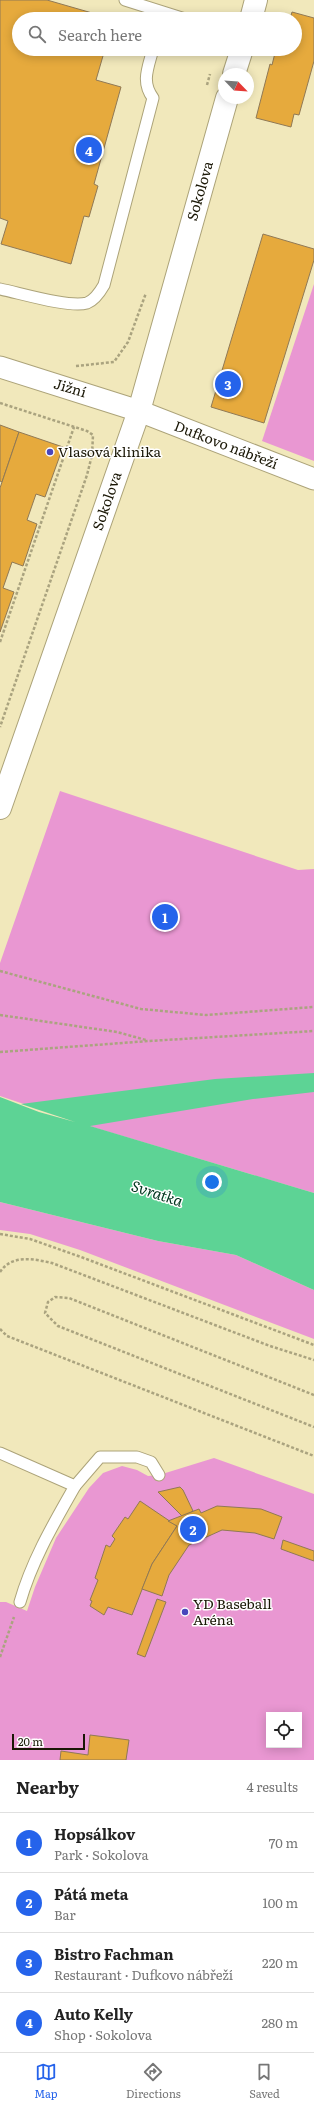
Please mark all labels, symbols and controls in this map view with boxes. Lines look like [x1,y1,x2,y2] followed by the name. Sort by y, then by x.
[12,12,302,56] search box
[26,23,48,45] icon: search
[58,23,142,46] text: Search here
[218,68,254,104] north arrow
[76,135,102,165] pin: 4
[181,158,217,223] street label: Sokolova
[215,369,241,399] pin: 3
[52,373,89,402] street label: Jižní
[172,415,281,473] street label: Dufkovo nábřeží
[58,441,162,461] place label: Vlasová klinika
[45,447,55,457] marker: Vlasová klinika
[87,468,126,533] street label: Sokolova
[152,902,178,932] pin: 1
[202,1172,222,1192] your location
[129,1173,187,1212] water label: Svratka
[180,1514,206,1544] pin: 2
[193,1593,272,1629] place label: YD Baseball Aréna
[180,1607,190,1617] marker: YD Baseball Aréna
[266,1712,302,1748] map controls
[266,1712,302,1748] button: locate
[12,1732,85,1751] scale bar
[18,1733,43,1749] text: 20 m
[16,1774,79,1799] text: Nearby
[247,1777,298,1796] text: 4 results
[54,1822,135,1845] text: Hopsálkov
[26,1833,32,1852] text: 1
[269,1833,298,1852] text: 70 m
[54,1845,149,1864] text: Park · Sokolova
[54,1882,128,1905] text: Pátá meta
[26,1893,32,1912] text: 2
[262,1893,298,1912] text: 100 m
[54,1905,76,1924] text: Bar
[54,1942,174,1965] text: Bistro Fachman
[25,1953,33,1972] text: 3
[262,1953,298,1972] text: 220 m
[54,1965,233,1984] text: Restaurant · Dufkovo nábřeží
[54,2002,133,2025] text: Auto Kelly
[25,2013,33,2032] text: 4
[262,2013,298,2032] text: 280 m
[54,2025,152,2044] text: Shop · Sokolova
[34,2061,58,2101] tab: Map
[126,2061,181,2101] tab: Directions
[249,2061,280,2101] tab: Saved

